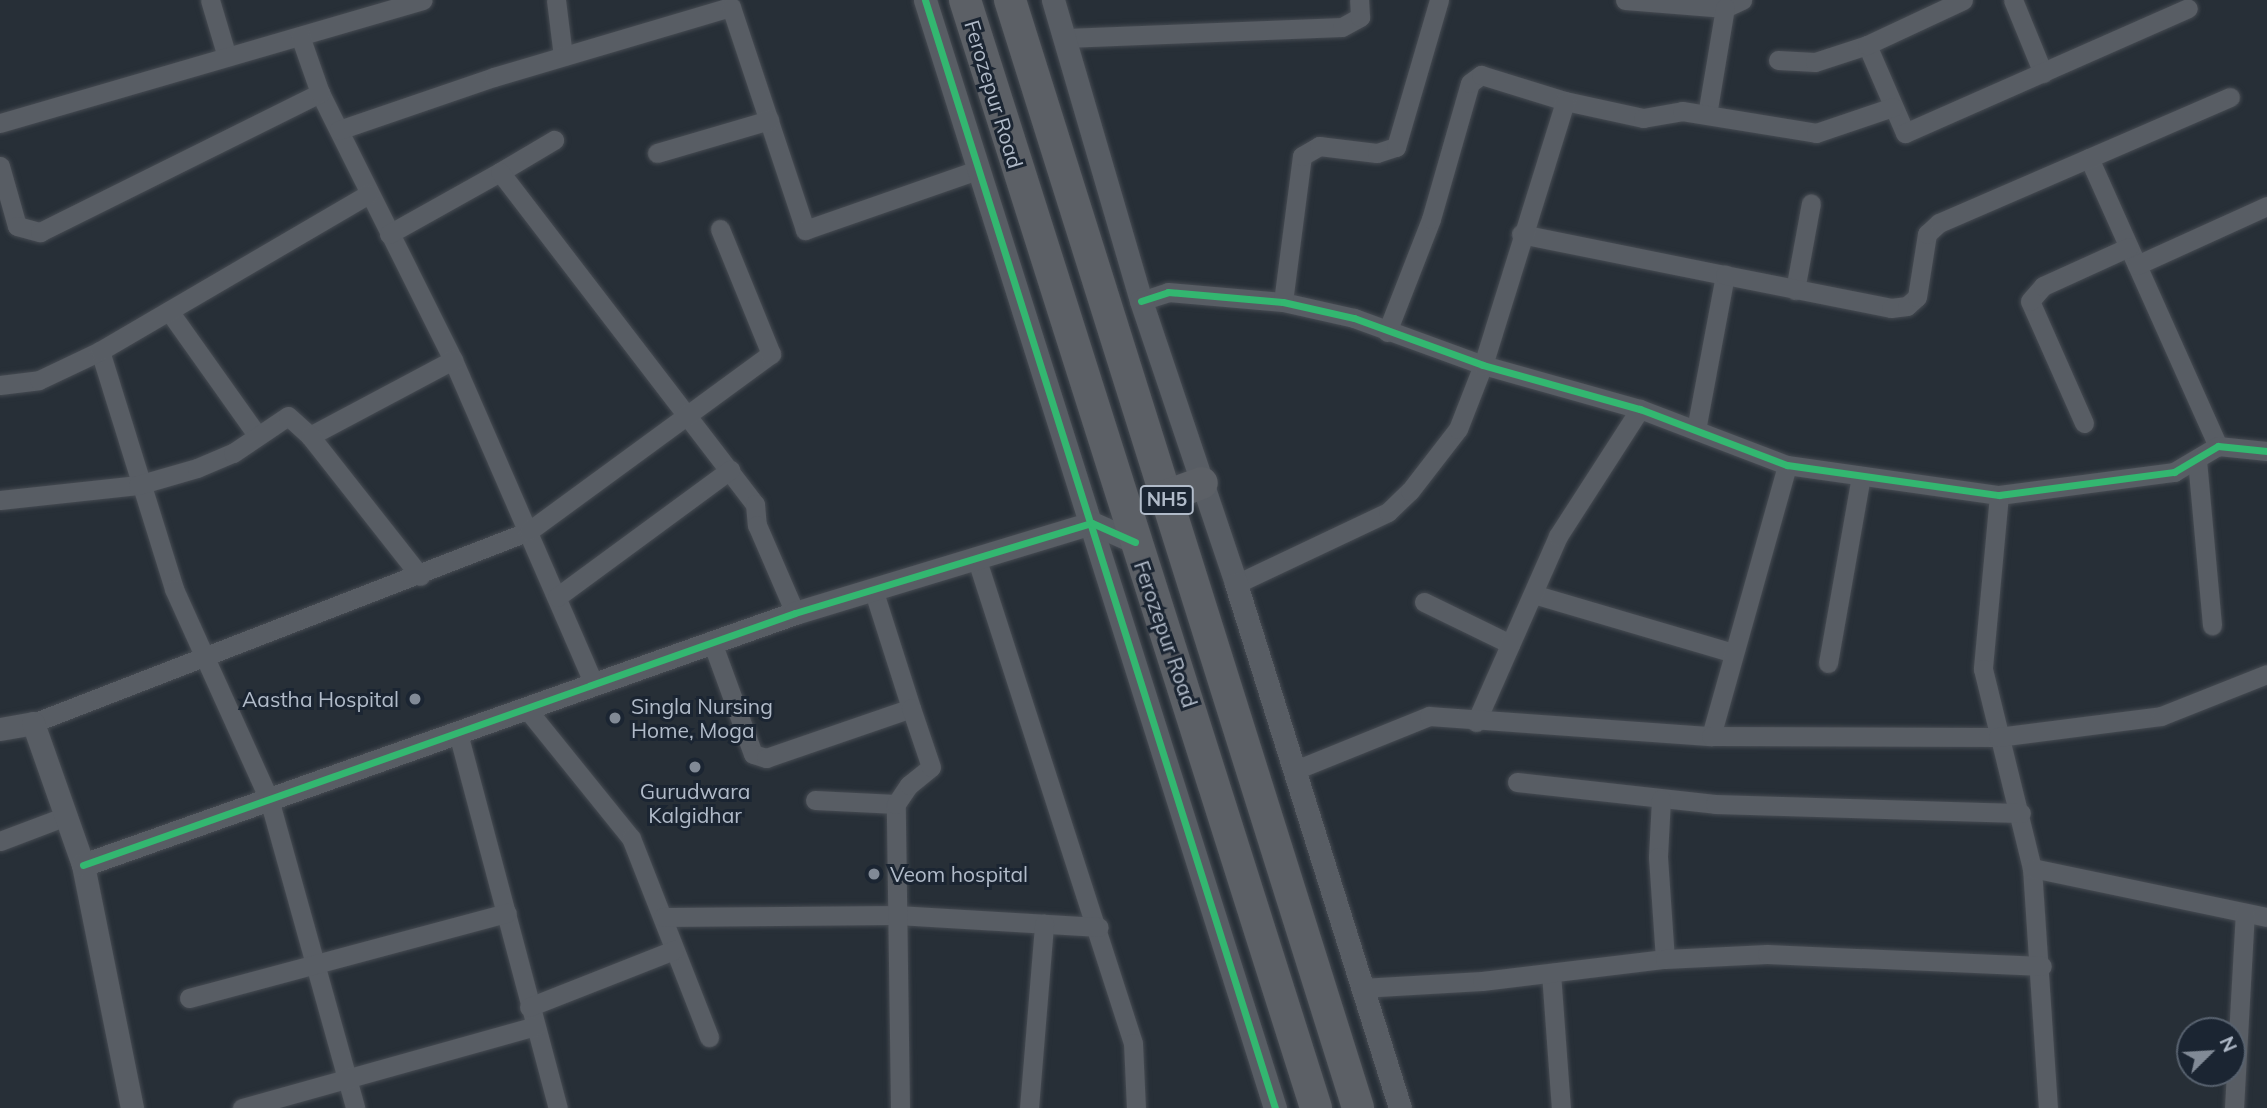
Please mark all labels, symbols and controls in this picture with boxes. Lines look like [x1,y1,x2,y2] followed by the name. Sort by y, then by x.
[959,17,1029,171] street label: Ferozepur Road
[1139,485,1195,516] road number: NH5
[1129,557,1203,711] street label: Ferozepur Road
[242,686,399,712] place label: Aastha Hospital
[405,689,425,709] marker: Aastha Hospital
[631,693,773,743] place label: Singla Nursing Home, Moga
[605,708,625,728] marker: Singla Nursing Home, Moga
[687,759,703,775] marker: Gurudwara Kalgidhar
[640,778,750,828] place label: Gurudwara Kalgidhar
[890,861,1028,887] place label: Veom hospital
[864,864,884,884] marker: Veom hospital
[2176,1017,2246,1087] north arrow
[2214,1033,2242,1056] text: N

